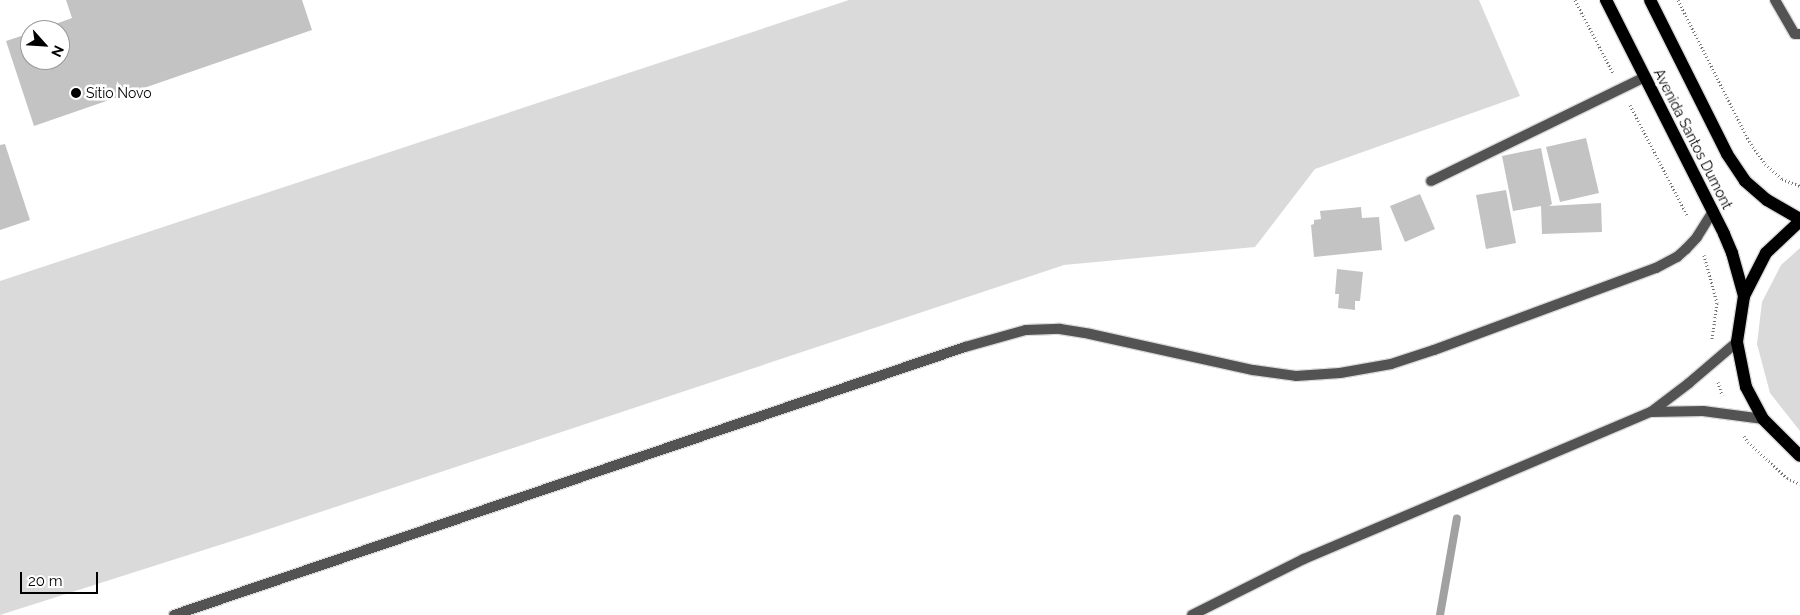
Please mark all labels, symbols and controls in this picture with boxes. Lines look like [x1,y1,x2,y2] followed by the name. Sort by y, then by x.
[20,20,70,70] north arrow
[48,43,67,59] text: N
[1650,66,1736,212] street label: Avenida Santos Dumont
[86,85,151,101] place label: Sítio Novo
[70,87,82,99] marker: Sítio Novo
[22,562,100,594] scale bar
[28,572,63,590] text: 20 m

